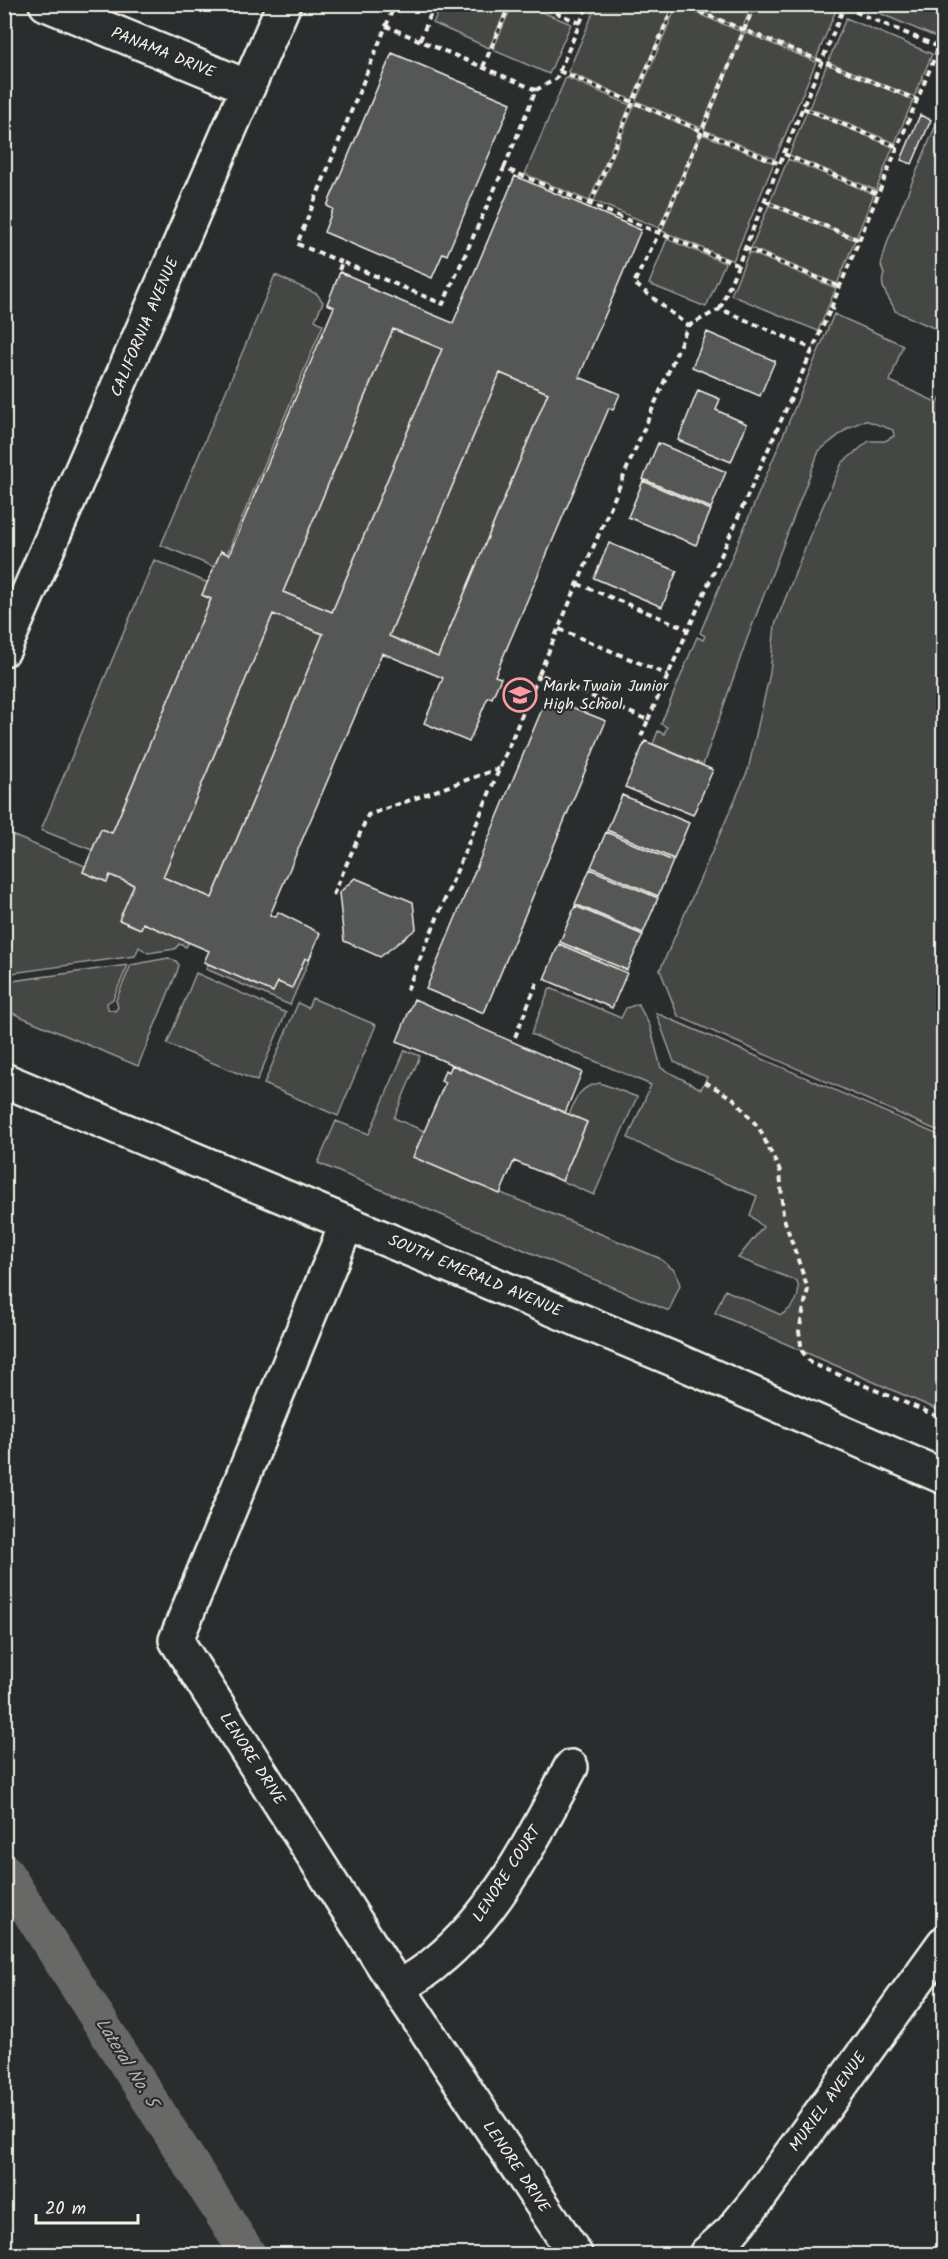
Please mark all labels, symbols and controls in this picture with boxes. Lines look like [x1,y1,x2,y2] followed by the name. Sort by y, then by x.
[107,21,219,85] street label: PANAMA DRIVE
[104,253,186,401] street label: CALIFORNIA AVENUE
[543,674,670,717] place label: Mark Twain Junior High School
[502,677,538,713] school or university icon: Mark Twain Junior High School
[384,1228,566,1324] street label: SOUTH EMERALD AVENUE
[213,1708,292,1811] street label: LENORE DRIVE
[466,1820,548,1927] street label: LENORE COURT
[87,2013,167,2117] water label: Lateral No. 5
[783,2046,873,2157] street label: MURIEL AVENUE
[476,2116,556,2219] street label: LENORE DRIVE
[36,2187,138,2225] scale bar
[45,2195,86,2224] text: 20 m

